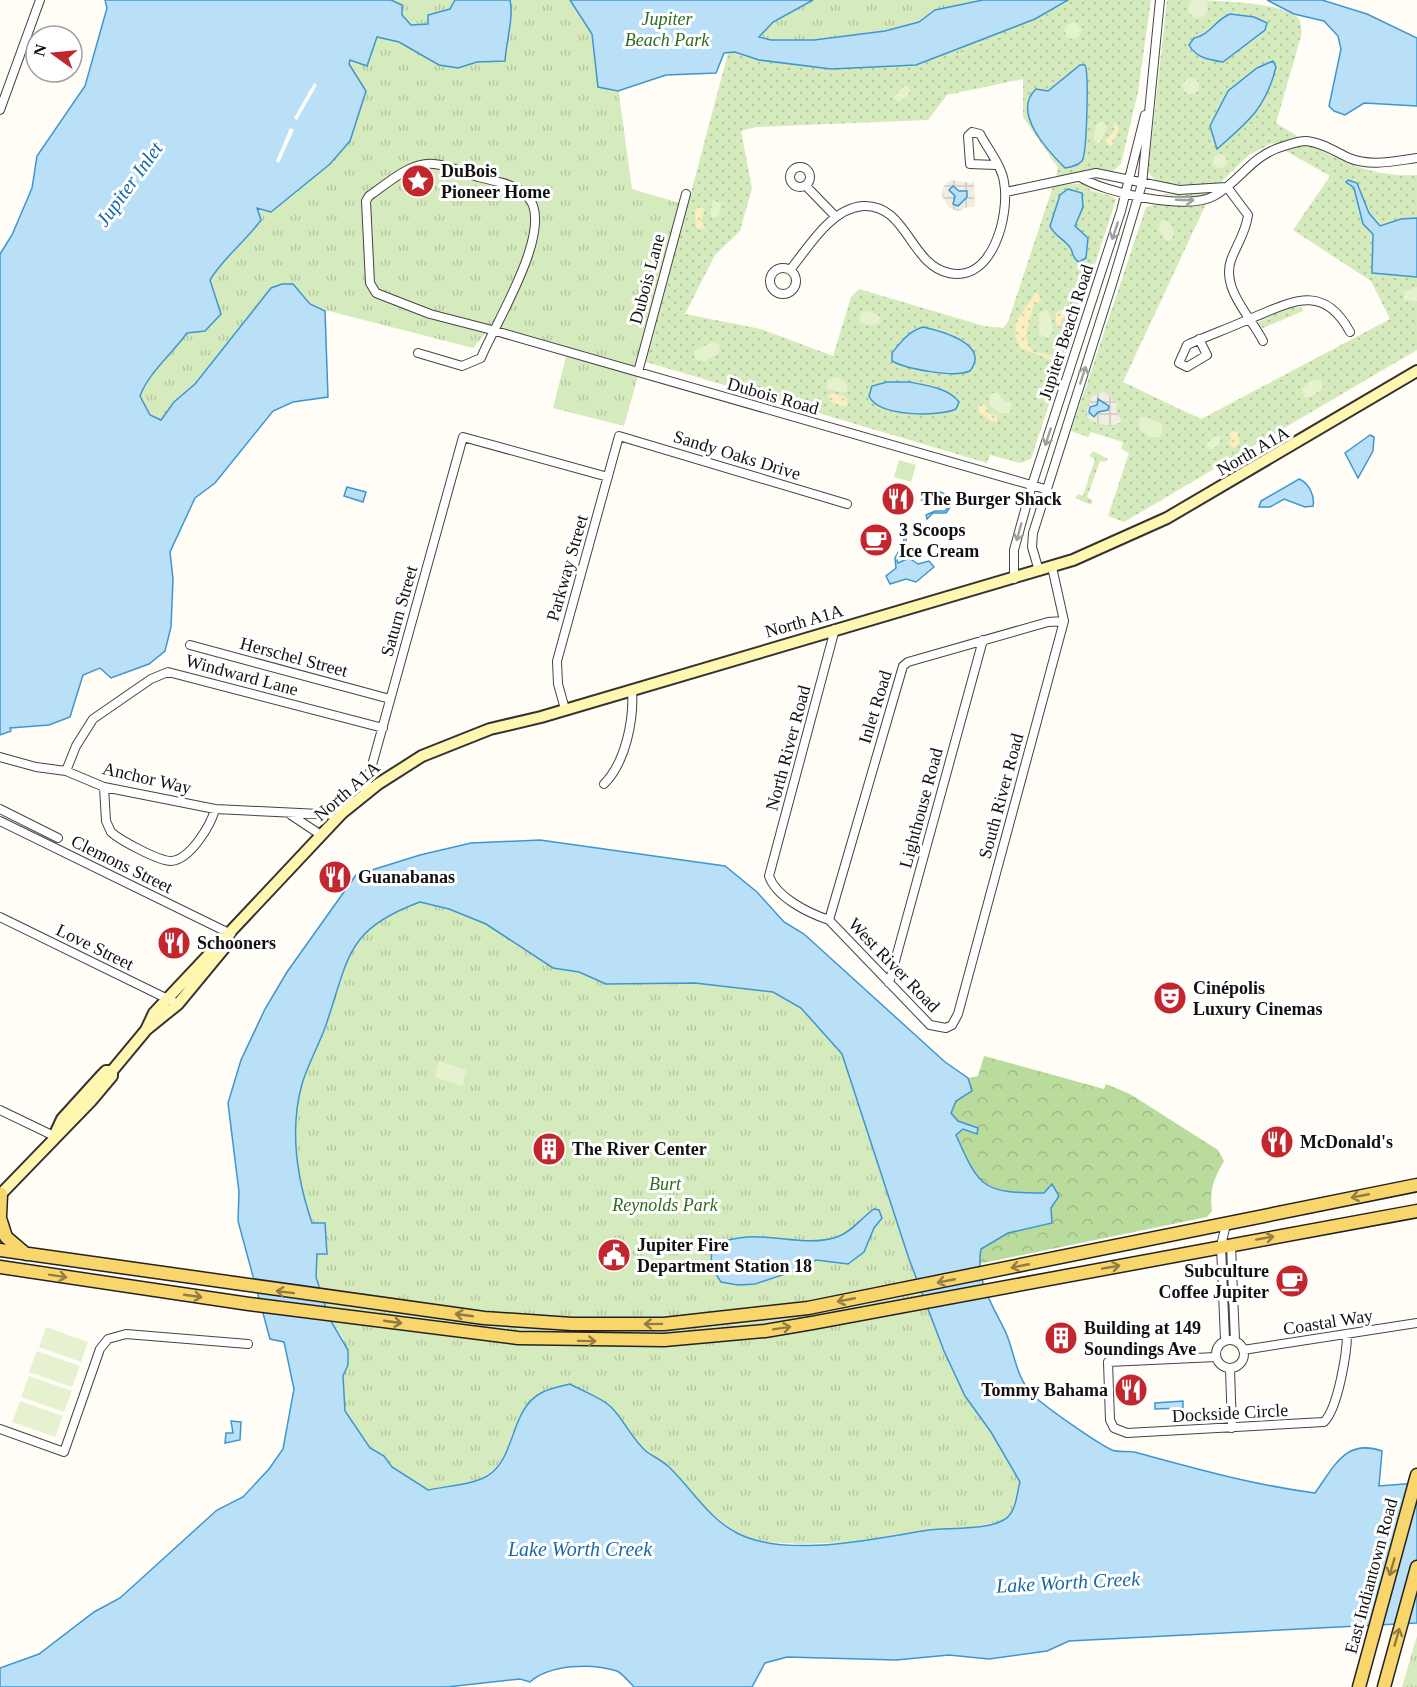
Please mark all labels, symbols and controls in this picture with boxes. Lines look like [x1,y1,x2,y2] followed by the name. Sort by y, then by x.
[625,9,710,50] park label: Jupiter Beach Park
[24,24,84,84] north arrow
[30,42,50,58] text: N
[91,137,168,231] water label: Jupiter Inlet
[441,161,550,202] place label: DuBois Pioneer Home
[400,163,436,199] place icon: DuBois Pioneer Home
[1174,194,1194,206] one-way arrow
[1108,221,1119,240] one-way arrow
[625,232,669,326] street label: Dubois Lane
[1035,262,1097,402] street label: Jupiter Beach Road
[1078,366,1089,385] one-way arrow
[725,373,821,419] street label: Dubois Road
[1213,422,1293,480] street label: North A1A
[671,426,803,484] street label: Sandy Oaks Drive
[1041,427,1052,446] one-way arrow
[880,481,916,517] restaurant icon: The Burger Shack
[921,489,1062,509] place label: The Burger Shack
[542,513,592,623] street label: Parkway Street
[899,520,979,561] place label: 3 Scoops Ice Cream
[858,522,894,558] cafe icon: 3 Scoops Ice Cream
[1013,522,1024,541] one-way arrow
[377,563,421,659] street label: Saturn Street
[763,600,845,642] street label: North A1A
[238,633,350,681] street label: Herschel Street
[184,650,300,700] street label: Windward Lane
[854,668,896,746] street label: Inlet Road
[762,683,814,813] street label: North River Road
[975,731,1027,861] street label: South River Road
[895,746,947,870] street label: Lighthouse Road
[310,757,384,825] street label: North A1A
[101,758,193,798] street label: Anchor Way
[68,831,176,897] street label: Clemons Street
[317,859,353,895] restaurant icon: Guanabanas
[358,867,455,887] place label: Guanabanas
[844,914,944,1016] street label: West River Road
[53,920,137,974] street label: Love Street
[156,925,192,961] restaurant icon: Schooners
[197,933,276,953] place label: Schooners
[1193,978,1323,1019] place label: Cinépolis Luxury Cinemas
[1152,980,1188,1016] theatre icon: Cinépolis Luxury Cinemas
[1259,1124,1295,1160] restaurant icon: McDonald's
[531,1131,567,1167] building icon: The River Center
[1300,1132,1393,1152] place label: McDonald's
[572,1139,707,1159] place label: The River Center
[611,1174,719,1215] park label: Burt Reynolds Park
[1350,1191,1370,1202] one-way arrow
[1255,1233,1275,1244] one-way arrow
[637,1235,812,1276] place label: Jupiter Fire Department Station 18
[596,1237,632,1273] public building icon: Jupiter Fire Department Station 18
[1011,1261,1031,1272] one-way arrow
[1101,1261,1121,1272] one-way arrow
[1159,1261,1269,1302] place label: Subculture Coffee Jupiter
[1274,1263,1310,1299] cafe icon: Subculture Coffee Jupiter
[47,1270,67,1281] one-way arrow
[937,1276,957,1287] one-way arrow
[276,1286,296,1297] one-way arrow
[183,1290,203,1301] one-way arrow
[836,1295,856,1306] one-way arrow
[1282,1305,1374,1339] street label: Coastal Way
[454,1310,474,1321] one-way arrow
[383,1317,403,1328] one-way arrow
[1084,1318,1201,1359] place label: Building at 149 Soundings Ave
[643,1319,663,1330] one-way arrow
[1043,1320,1079,1356] building icon: Building at 149 Soundings Ave
[771,1323,791,1334] one-way arrow
[577,1335,597,1347] one-way arrow
[1113,1372,1149,1408] restaurant icon: Tommy Bahama
[981,1380,1108,1400] place label: Tommy Bahama
[1171,1400,1289,1426] street label: Dockside Circle
[1341,1496,1401,1656] street label: East Indiantown Road
[507,1538,653,1560] water label: Lake Worth Creek
[1386,1558,1397,1577] one-way arrow
[994,1567,1142,1597] water label: Lake Worth Creek
[1392,1628,1404,1647] one-way arrow

